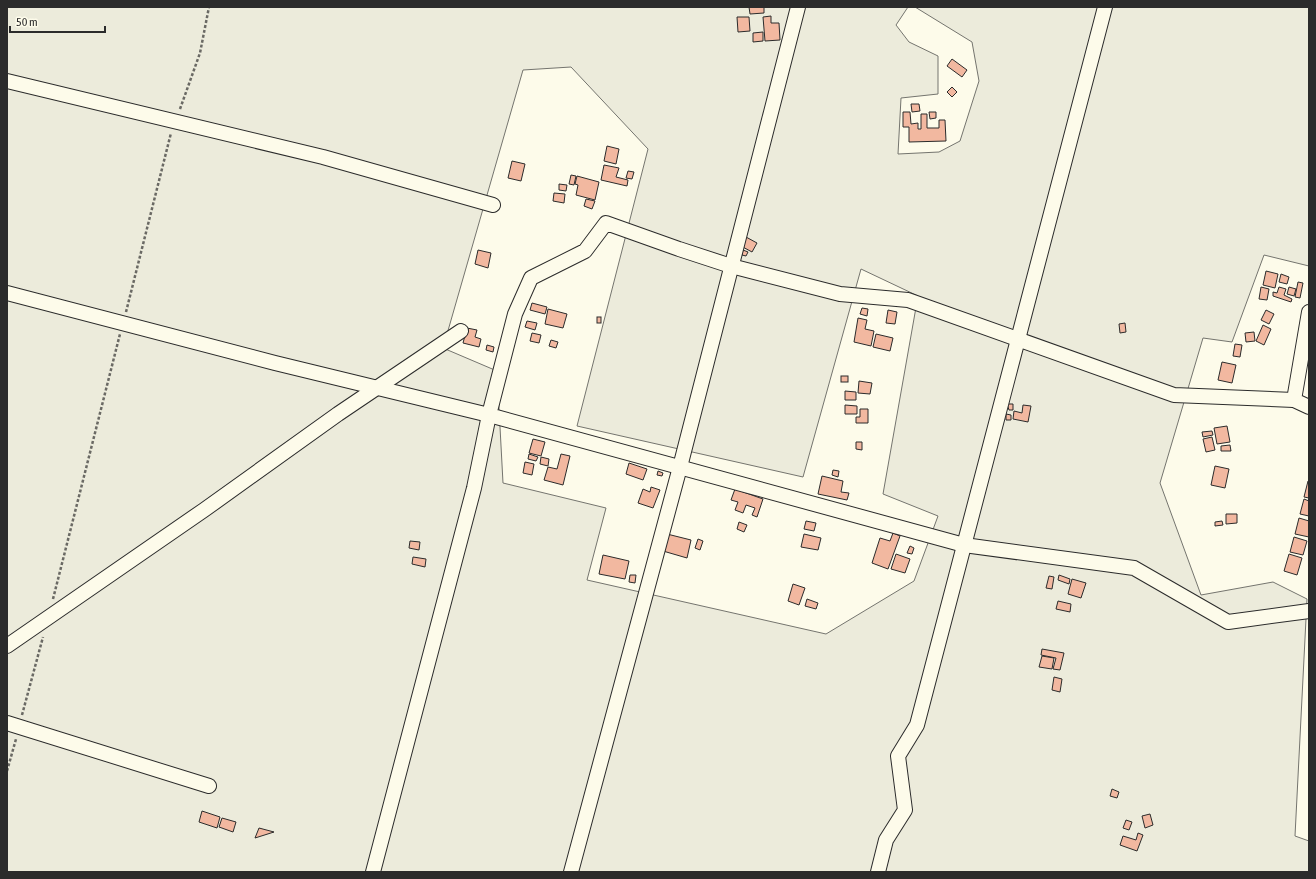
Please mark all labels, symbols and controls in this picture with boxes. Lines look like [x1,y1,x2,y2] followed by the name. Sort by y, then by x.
[10,8,105,34] scale bar
[16,15,38,29] text: 50 m

